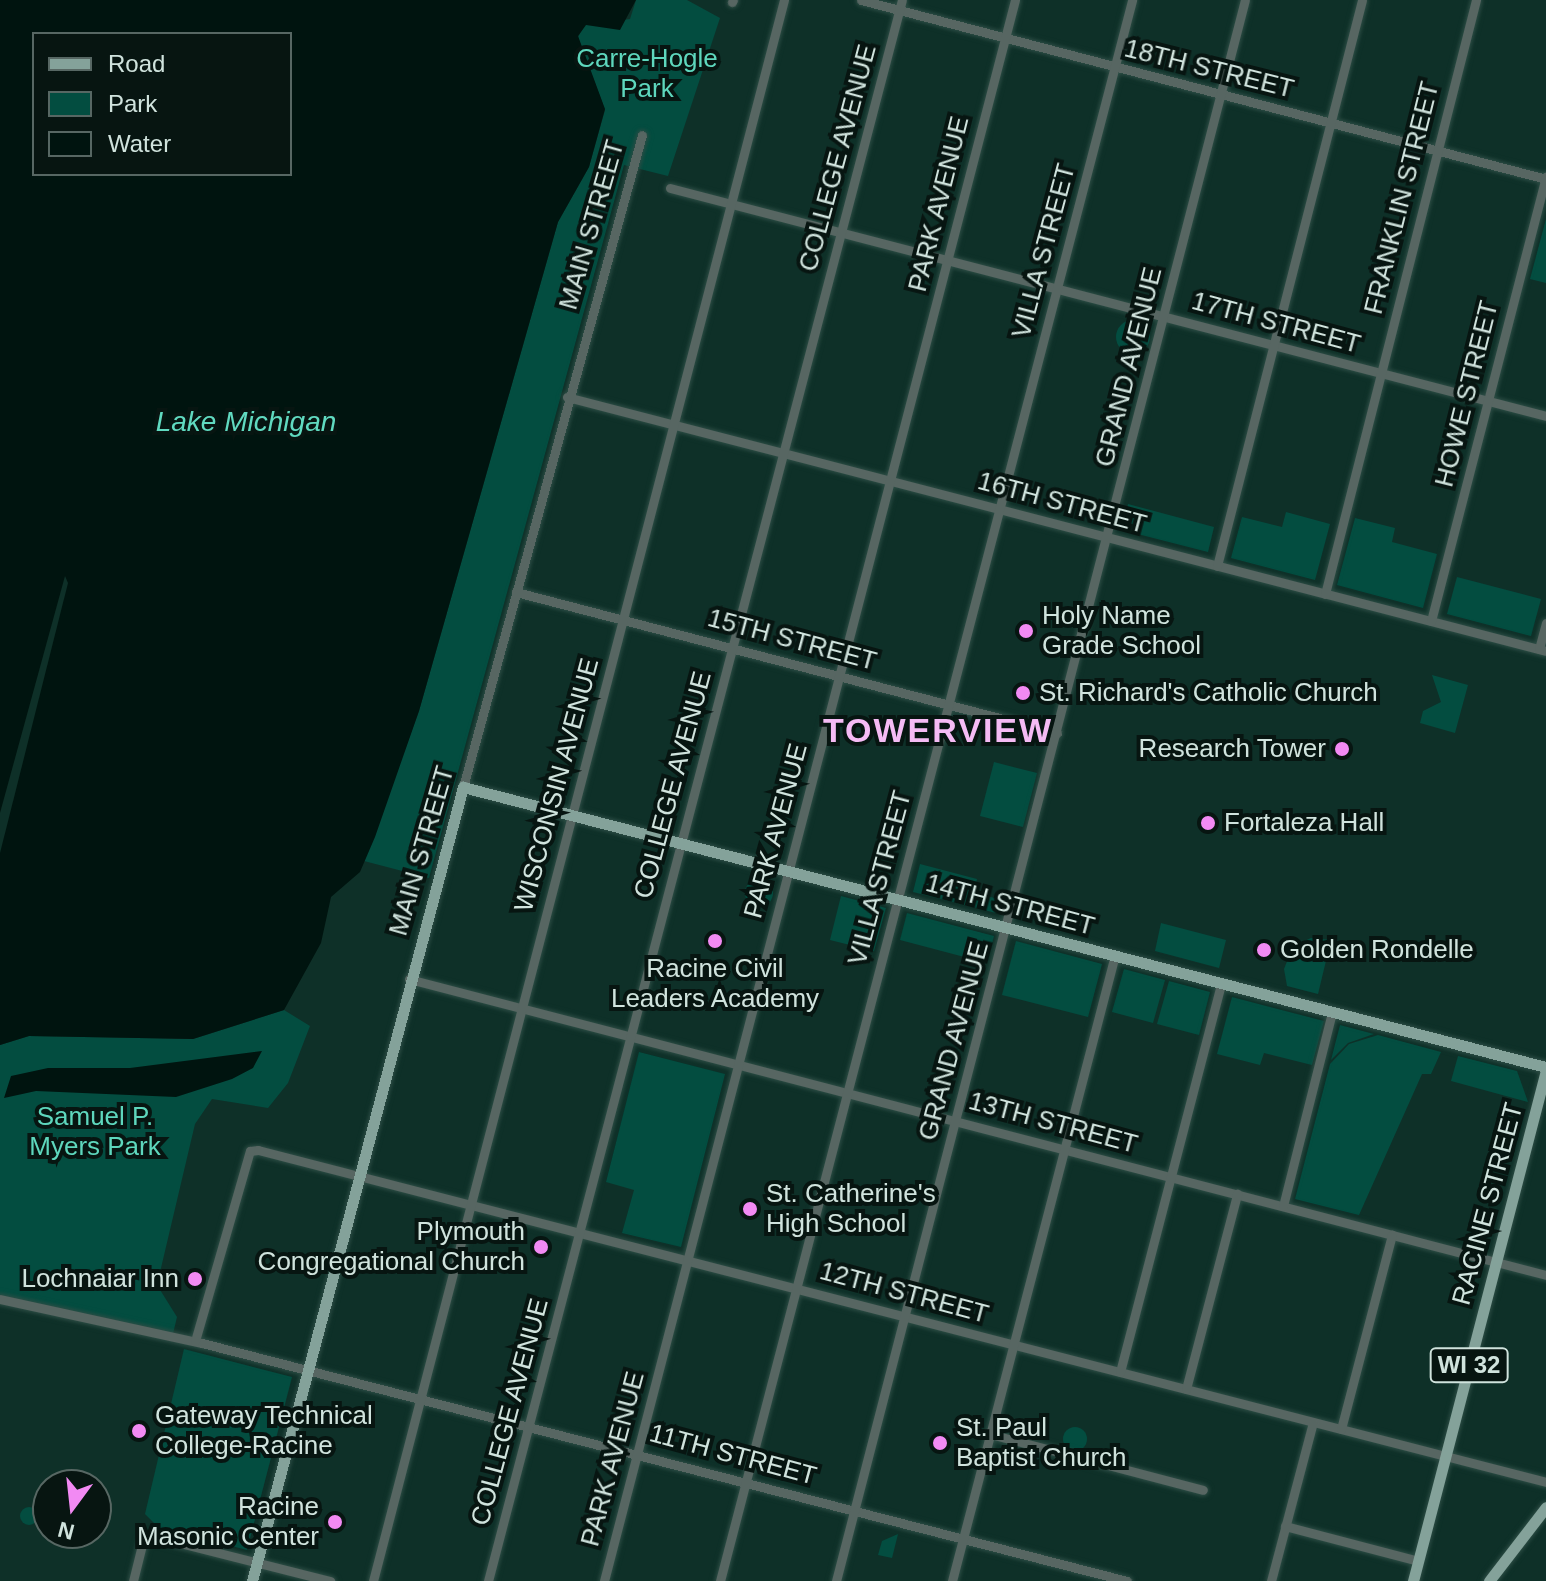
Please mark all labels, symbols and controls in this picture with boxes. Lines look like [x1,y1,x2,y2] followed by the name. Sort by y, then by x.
[32,32,292,176] legend
[1121,33,1297,105] street label: 18TH STREET
[793,40,883,276] street label: COLLEGE AVENUE
[576,43,718,104] park label: Carre-Hogle Park
[108,50,165,77] text: Road
[1358,79,1446,317] street label: FRANKLIN STREET
[108,90,157,117] text: Park
[902,112,976,296] street label: PARK AVENUE
[108,130,171,157] text: Water
[553,137,631,313] street label: MAIN STREET
[1006,160,1082,342] street label: VILLA STREET
[1089,263,1169,471] street label: GRAND AVENUE
[1188,285,1364,361] street label: 17TH STREET
[1429,298,1505,490] street label: HOWE STREET
[156,405,336,439] water label: Lake Michigan
[974,465,1150,541] street label: 16TH STREET
[1042,600,1201,662] place label: Holy Name Grade School
[704,602,880,678] street label: 15TH STREET
[1017,622,1035,640] marker: Holy Name Grade School
[508,654,606,916] street label: WISCONSIN AVENUE
[628,667,718,903] street label: COLLEGE AVENUE
[1039,677,1378,709] place label: St. Richard's Catholic Church
[1014,684,1032,702] marker: St. Richard's Catholic Church
[823,711,1053,751] district label: TOWERVIEW
[1138,733,1326,765] place label: Research Tower
[737,740,815,922] street label: PARK AVENUE
[1333,740,1351,758] marker: Research Tower
[383,763,461,939] street label: MAIN STREET
[842,787,918,969] street label: VILLA STREET
[1224,807,1384,839] place label: Fortaleza Hall
[1199,814,1217,832] marker: Fortaleza Hall
[922,867,1098,943] street label: 14TH STREET
[706,932,724,950] marker: Racine Civil Leaders Academy
[1280,934,1474,966] place label: Golden Rondelle
[912,937,996,1145] street label: GRAND AVENUE
[1255,941,1273,959] marker: Golden Rondelle
[610,953,820,1014] place label: Racine Civil Leaders Academy
[965,1085,1141,1161] street label: 13TH STREET
[1446,1099,1530,1309] street label: RACINE STREET
[29,1101,161,1162] park label: Samuel P. Myers Park
[766,1178,936,1240] place label: St. Catherine's High School
[741,1200,759,1218] marker: St. Catherine's High School
[258,1216,525,1278] place label: Plymouth Congregational Church
[532,1238,550,1256] marker: Plymouth Congregational Church
[816,1255,992,1331] street label: 12TH STREET
[21,1263,179,1295] place label: Lochnaiar Inn
[186,1270,204,1288] marker: Lochnaiar Inn
[465,1294,555,1530] street label: COLLEGE AVENUE
[1429,1345,1509,1385] road number: WI 32
[574,1368,652,1550] street label: PARK AVENUE
[155,1400,373,1462] place label: Gateway Technical College-Racine
[956,1412,1127,1474] place label: St. Paul Baptist Church
[646,1418,820,1492] street label: 11TH STREET
[130,1422,148,1440] marker: Gateway Technical College-Racine
[931,1434,949,1452] marker: St. Paul Baptist Church
[32,1469,112,1549] north arrow
[137,1491,319,1552] place label: Racine Masonic Center
[326,1513,344,1531] marker: Racine Masonic Center
[55,1517,77,1545] text: N

